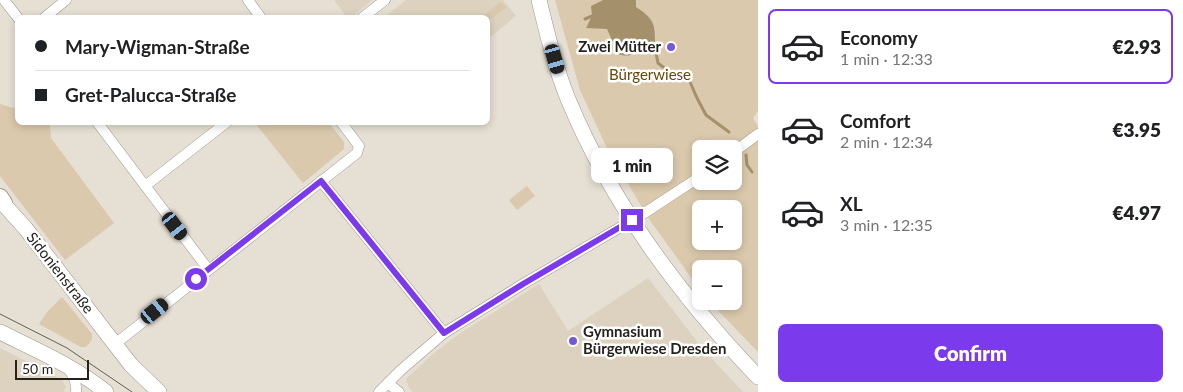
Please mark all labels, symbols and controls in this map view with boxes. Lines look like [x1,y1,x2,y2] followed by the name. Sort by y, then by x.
[780,24,825,69] icon: car
[840,26,918,49] text: Economy
[65,35,250,58] text: Mary-Wigman-Straße
[1112,35,1161,58] text: €2.93
[578,37,661,55] place label: Zwei Mütter
[665,41,677,53] marker: Zwei Mütter
[543,43,566,75] car
[840,49,933,68] text: 1 min · 12:33
[609,65,691,83] park label: Bürgerwiese
[65,83,236,106] text: Gret-Palucca-Straße
[780,107,825,152] icon: car
[840,109,911,132] text: Comfort
[1112,118,1161,141] text: €3.95
[840,132,933,151] text: 2 min · 12:34
[692,140,742,310] map controls
[692,140,742,190] button: layers
[591,148,673,182] callout: 1 min
[612,156,652,175] text: 1 min
[780,190,825,235] icon: car
[840,192,863,215] text: XL
[692,200,742,250] button: +
[1112,201,1161,224] text: €4.97
[621,209,643,231] route end
[159,210,190,242] car
[840,215,933,234] text: 3 min · 12:35
[23,228,98,317] street label: Sidonienstraße
[692,260,742,310] button: −
[185,268,207,290] route start
[138,296,171,326] car
[583,322,726,357] place label: Gymnasium Bürgerwiese Dresden
[778,324,1163,382] button: Confirm
[567,335,579,347] marker: Gymnasium Bürgerwiese Dresden
[15,357,89,380] scale bar
[22,360,53,377] text: 50 m

